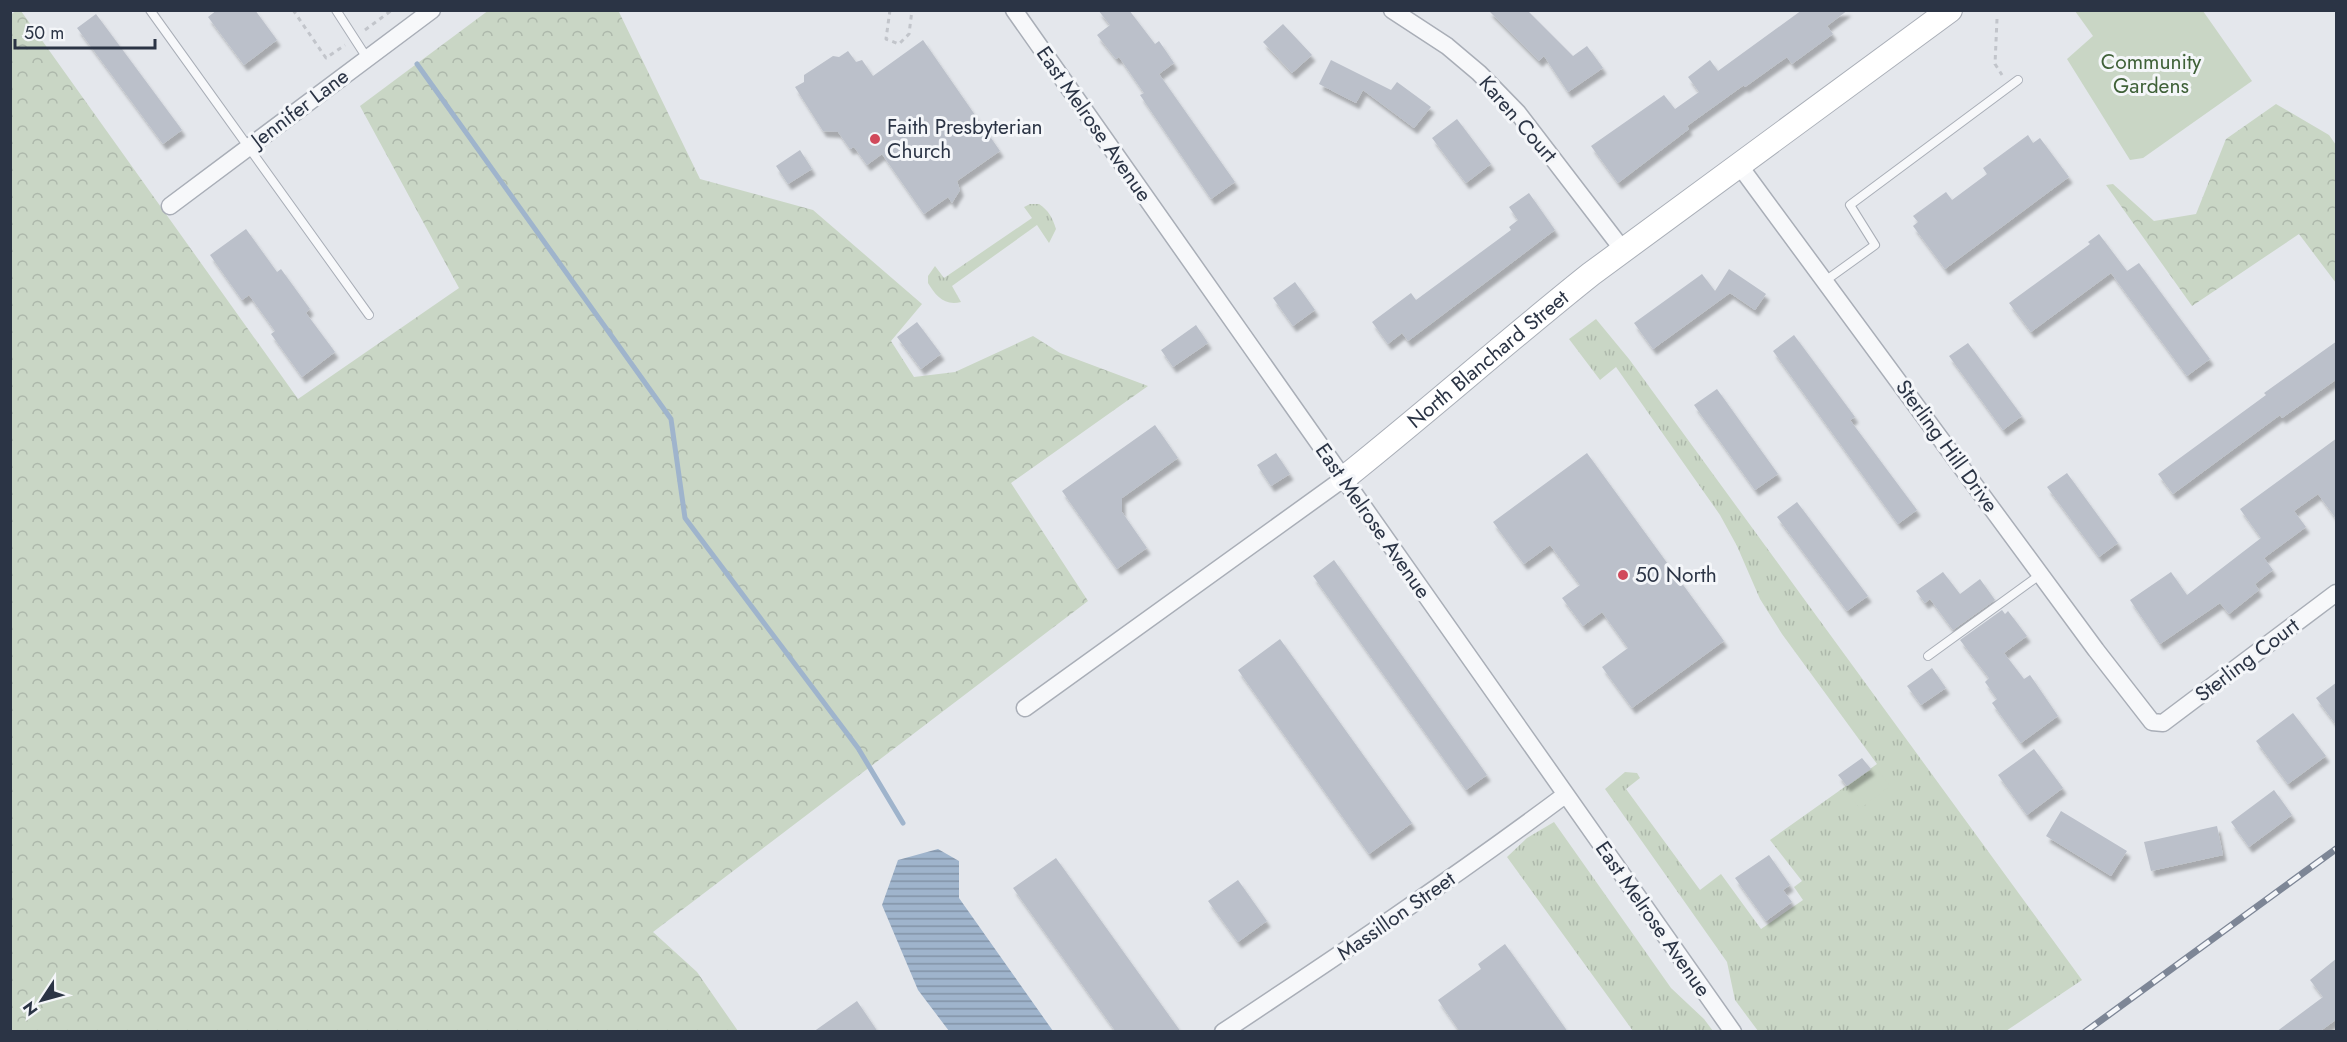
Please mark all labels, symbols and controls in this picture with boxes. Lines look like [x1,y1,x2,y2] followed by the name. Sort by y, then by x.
[15,12,154,50] scale bar
[24,20,64,46] text: 50 m
[1029,40,1159,208] street label: East Melrose Avenue
[2101,47,2202,101] park label: Community Gardens
[243,61,355,156] street label: Jennifer Lane
[1472,69,1564,169] street label: Karen Court
[887,112,1043,166] place label: Faith Presbyterian Church
[868,132,882,146] marker: Faith Presbyterian Church
[1401,283,1575,435] street label: North Blanchard Street
[1889,374,2005,519] street label: Sterling Hill Drive
[1308,437,1438,605] street label: East Melrose Avenue
[1635,560,1717,590] place label: 50 North
[1616,568,1630,582] marker: 50 North
[2189,611,2305,709] street label: Sterling Court
[1588,835,1718,1003] street label: East Melrose Avenue
[1331,864,1461,968] street label: Massillon Street
[12,970,72,1030] north arrow
[17,997,43,1020] text: N

